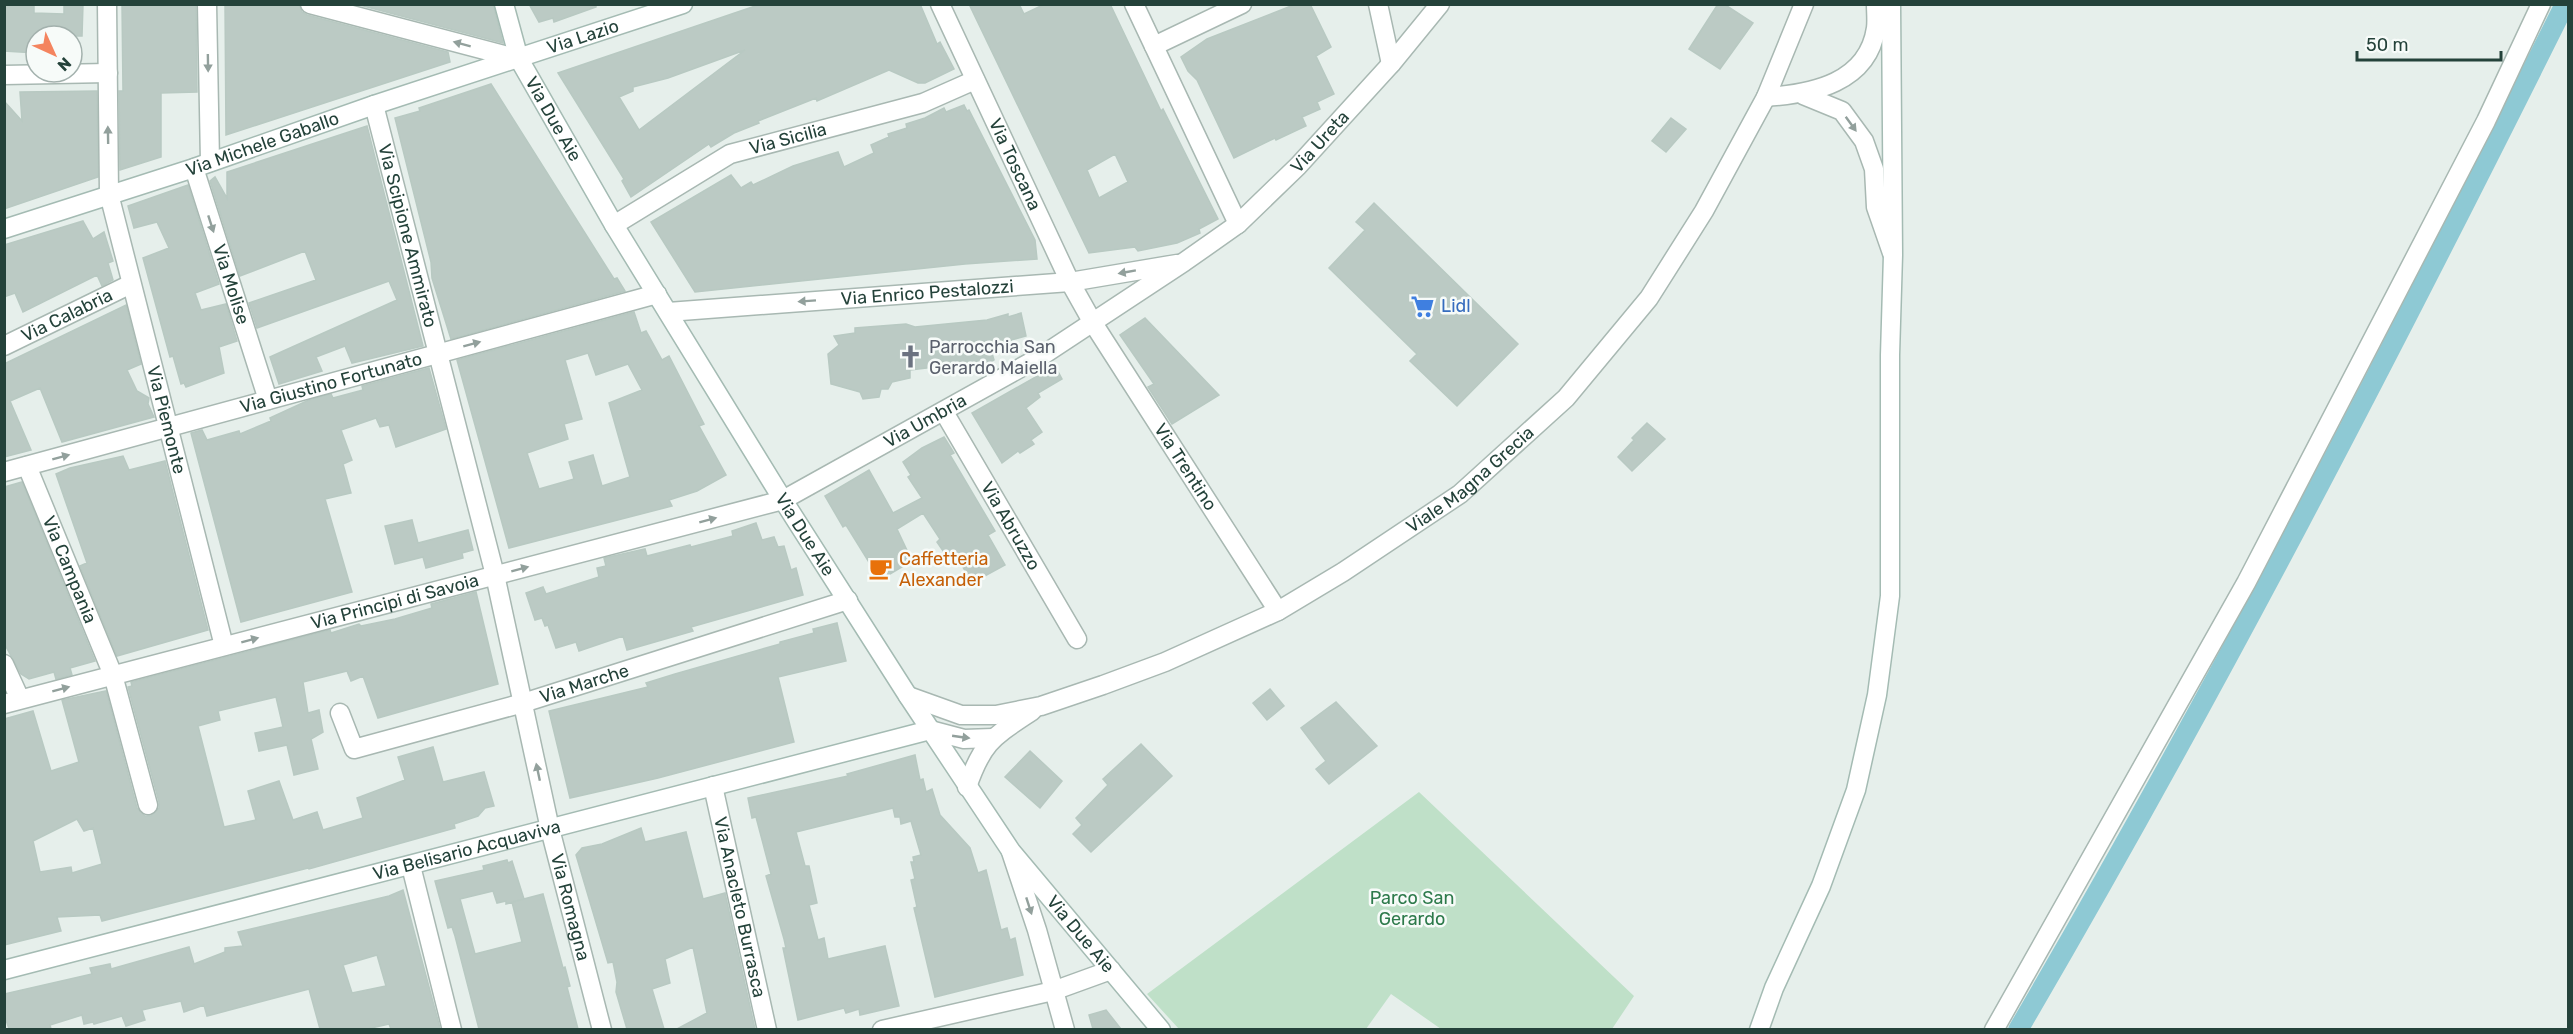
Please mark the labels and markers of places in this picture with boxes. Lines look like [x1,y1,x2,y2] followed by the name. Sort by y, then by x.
[1410,293,1436,319] supermarket icon: Lidl
[1441,295,1471,317] place label: Lidl
[929,336,1057,379] place label: Parrocchia San Gerardo Maiella
[898,344,924,370] church icon: Parrocchia San Gerardo Maiella
[899,548,988,591] place label: Caffetteria Alexander
[868,556,894,582] cafe icon: Caffetteria Alexander

